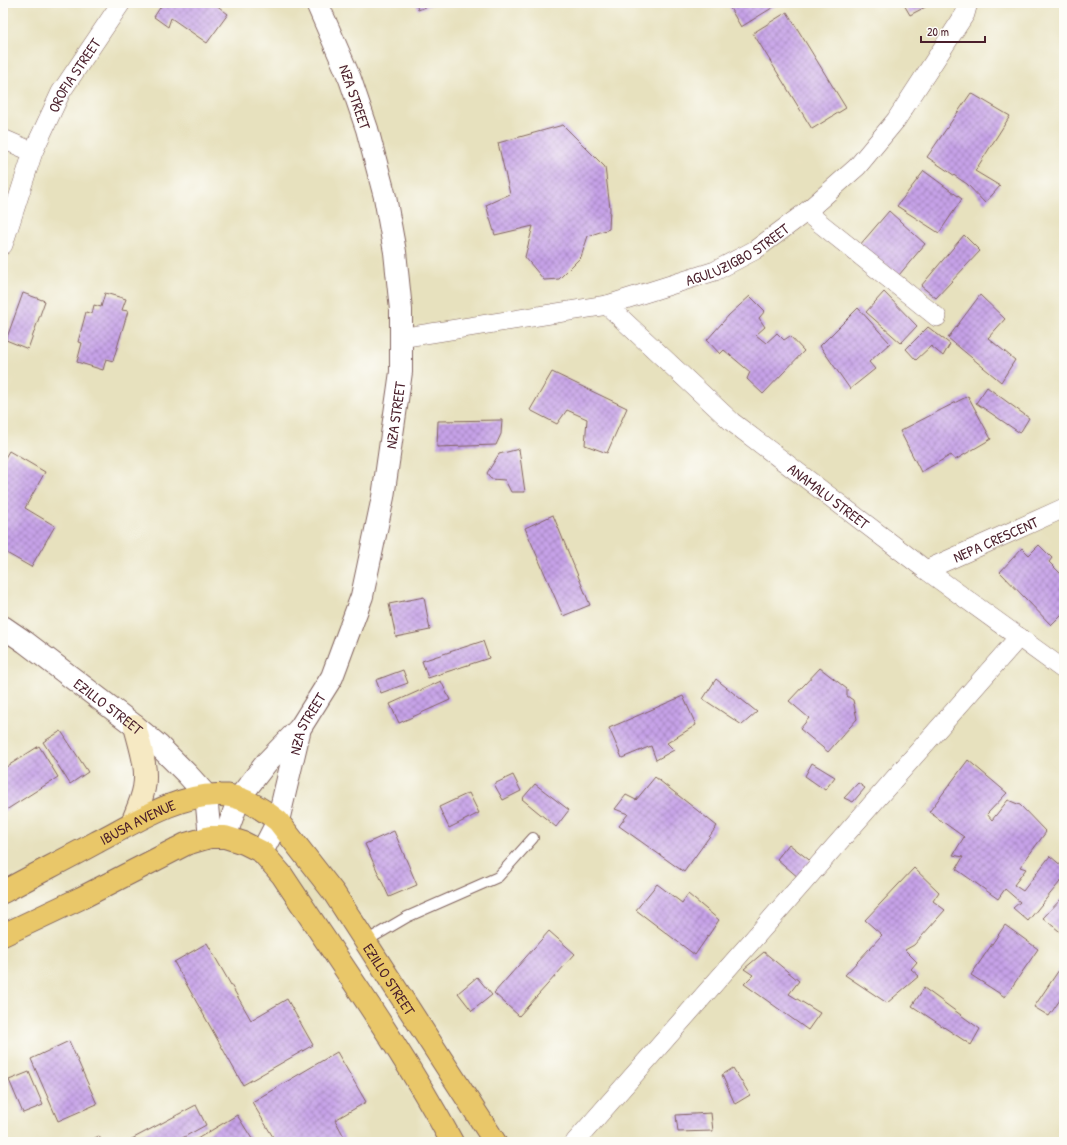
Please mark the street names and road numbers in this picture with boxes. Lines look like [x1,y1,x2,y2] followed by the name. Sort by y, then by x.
[43,33,106,116] street label: OROFIA STREET
[334,62,376,133] street label: NZA STREET
[683,217,794,290] street label: AGULUZIGBO STREET
[380,379,410,450] street label: NZA STREET
[784,458,875,534] street label: ANAMALU STREET
[950,510,1042,567] street label: NEPA CRESCENT
[70,673,149,740] street label: EZILLO STREET
[284,687,331,757] street label: NZA STREET
[96,794,179,849] street label: IBUSA AVENUE
[359,939,421,1020] street label: EZILLO STREET

